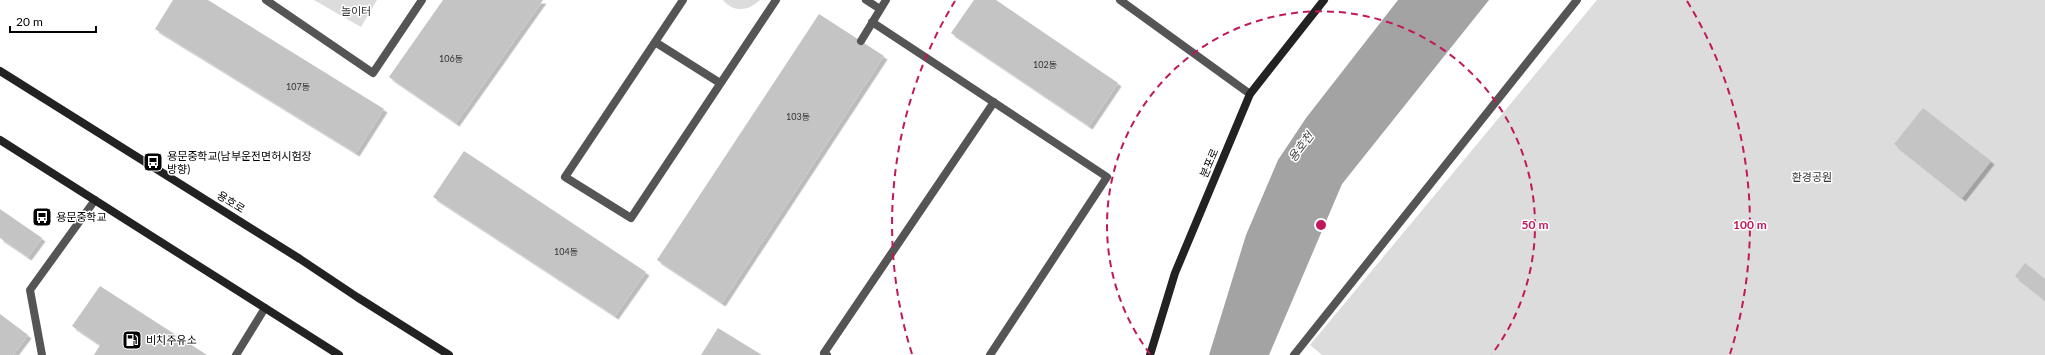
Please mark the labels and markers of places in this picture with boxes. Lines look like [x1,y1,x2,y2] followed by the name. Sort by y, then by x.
[167,149,312,175] place label: 용문중학교(남부운전면허시험장 방향)
[142,151,164,173] bus stop icon: 용문중학교(남부운전면허시험장 방향)
[31,206,53,228] bus stop icon: 용문중학교
[56,210,107,223] place label: 용문중학교
[1314,218,1328,232] centre of rings
[121,329,143,351] fuel station icon: 비치주유소
[146,333,197,346] place label: 비치주유소

